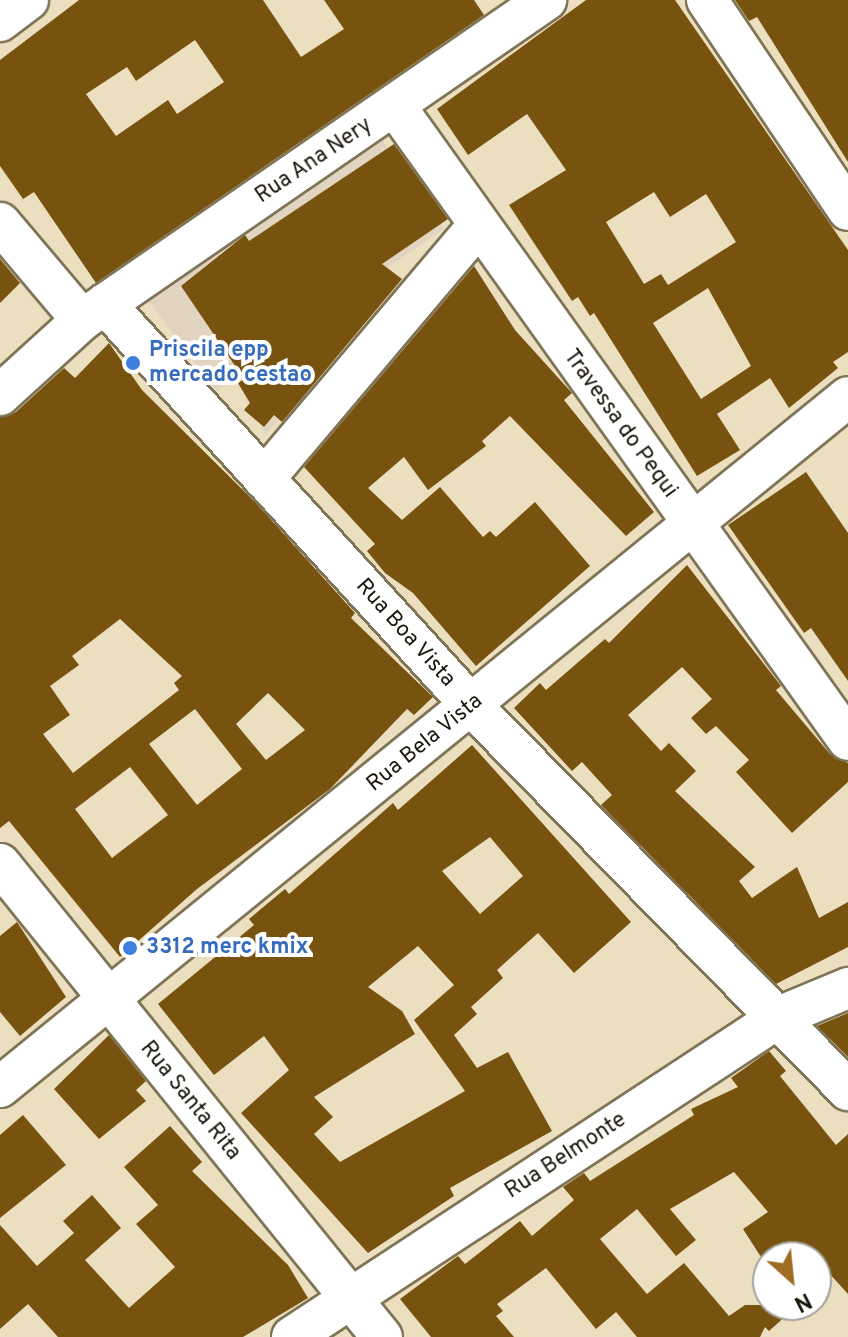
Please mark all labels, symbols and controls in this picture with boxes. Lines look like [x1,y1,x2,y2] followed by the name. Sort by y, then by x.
[250,112,378,210] street label: Rua Ana Nery
[149,337,312,388] place label: Priscila epp mercado cestao
[557,345,683,503] street label: Travessa do Pequi
[124,354,142,372] marker: Priscila epp mercado cestao
[349,573,461,693] street label: Rua Boa Vista
[361,688,489,798] street label: Rua Bela Vista
[146,935,308,961] place label: 3312 merc kmix
[121,939,139,957] marker: 3312 merc kmix
[134,1036,246,1166] street label: Rua Santa Rita
[501,1107,631,1205] street label: Rua Belmonte
[752,1241,832,1321] north arrow
[789,1285,815,1317] text: N

